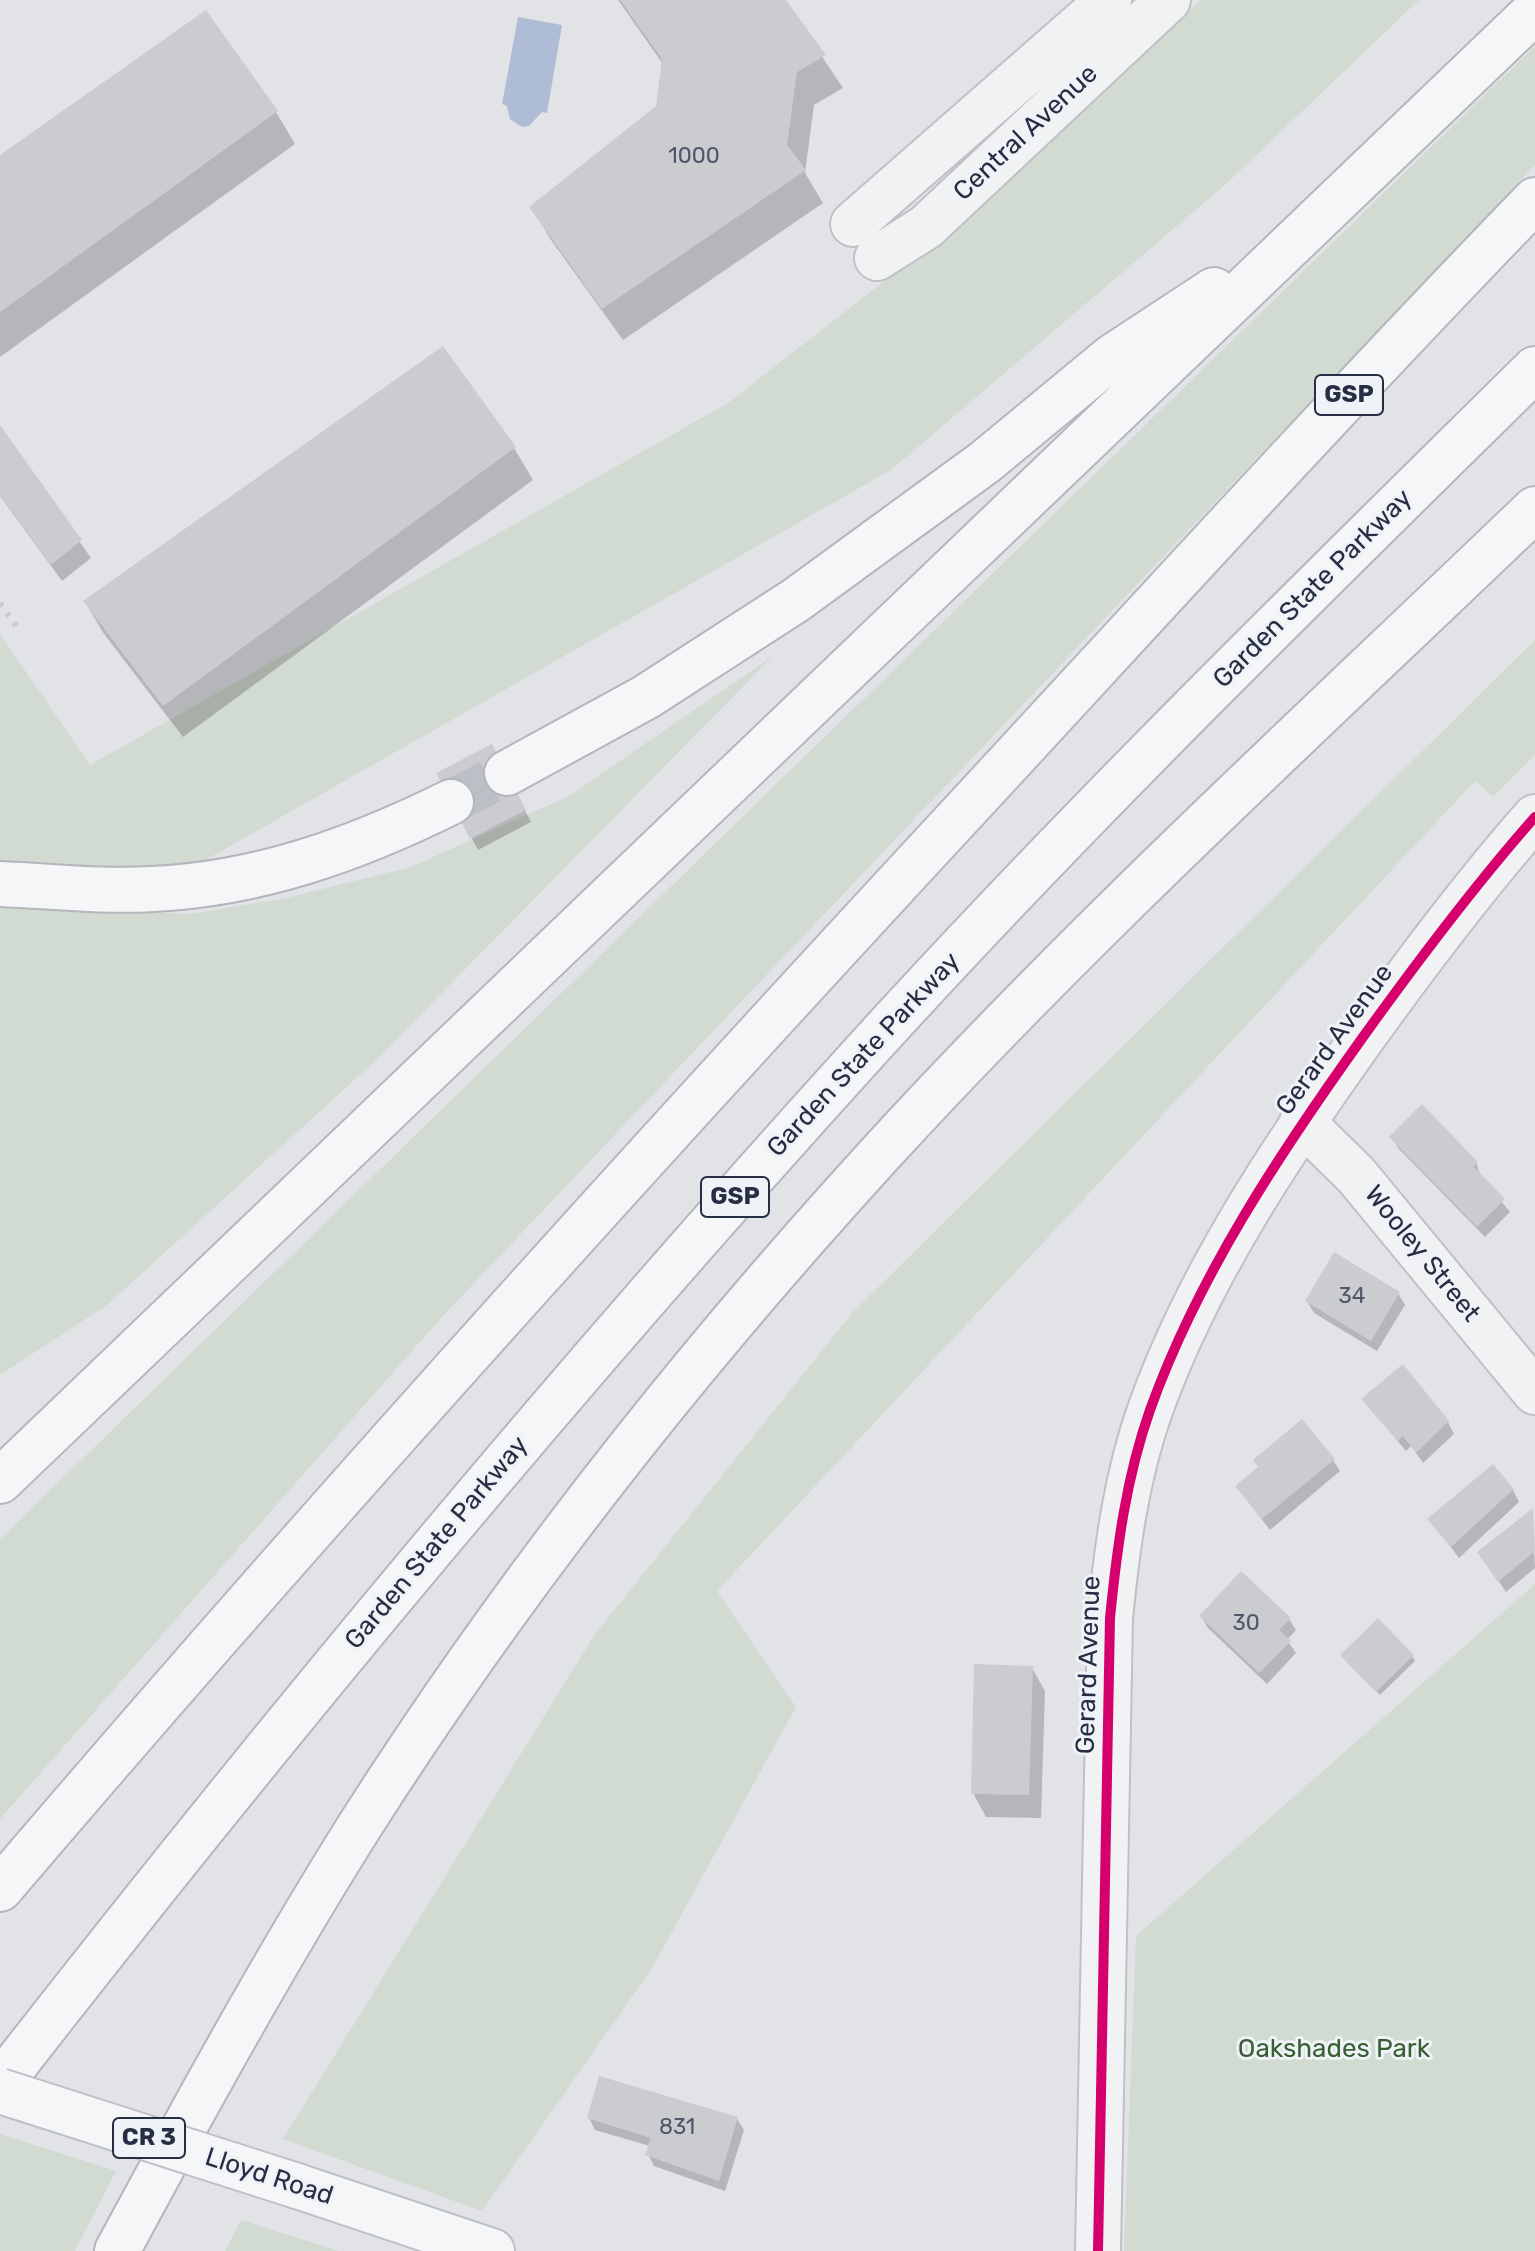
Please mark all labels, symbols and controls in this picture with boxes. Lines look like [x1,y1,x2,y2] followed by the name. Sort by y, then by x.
[948,58,1104,208] street label: Central Avenue
[668,144,720,170] house number: 1000
[1315,375,1383,415] road number: GSP
[1207,483,1419,695] street label: Garden State Parkway
[761,946,967,1164] street label: Garden State Parkway
[1270,959,1400,1121] street label: Gerard Avenue
[701,1177,769,1217] road number: GSP
[1358,1180,1486,1328] street label: Wooley Street
[1339,1284,1365,1310] house number: 34
[339,1430,535,1656] street label: Garden State Parkway
[1070,1575,1108,1755] street label: Gerard Avenue
[1232,1611,1260,1637] house number: 30
[1238,2033,1430,2065] park label: Oakshades Park
[659,2115,695,2141] house number: 831
[113,2118,185,2158] road number: CR 3
[201,2142,337,2212] street label: Lloyd Road

